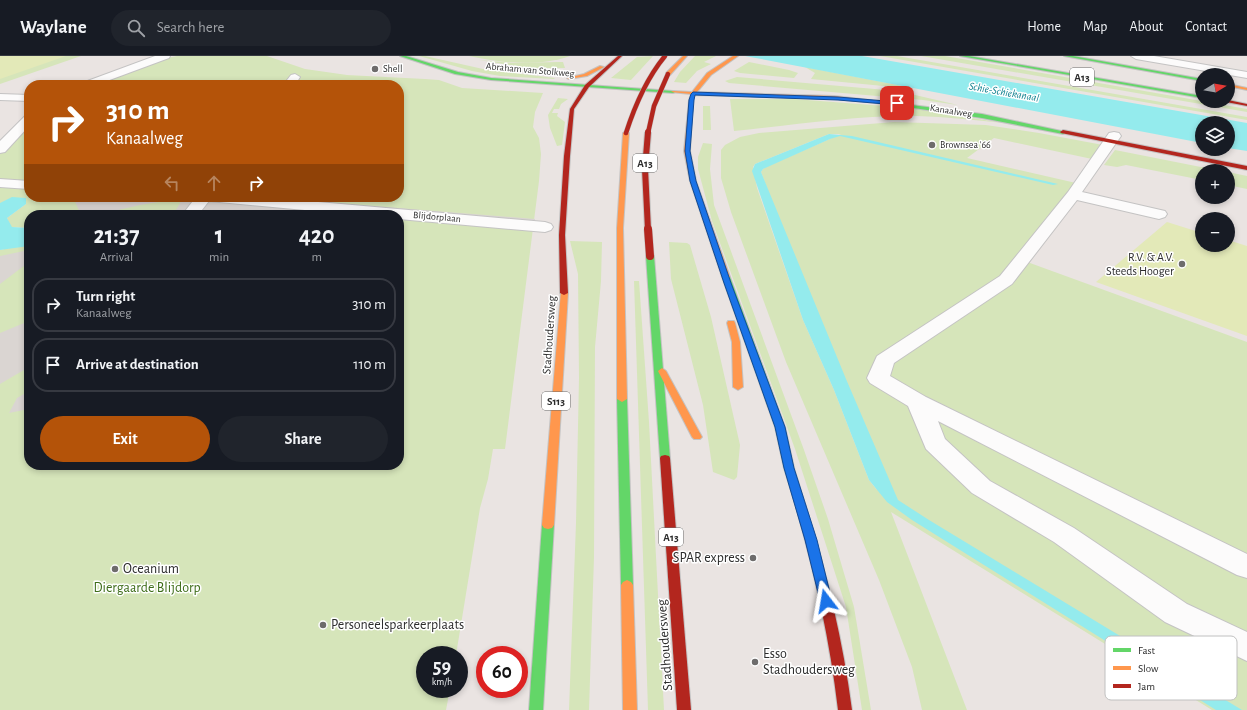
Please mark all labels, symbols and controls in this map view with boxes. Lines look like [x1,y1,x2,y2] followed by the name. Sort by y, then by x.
[111,10,391,46] search box
[125,17,147,39] icon: search
[20,18,87,37] text: Waylane
[157,20,224,35] text: Search here
[1027,20,1061,34] text: Home
[1083,20,1107,34] text: Map
[1129,20,1163,34] text: About
[1185,20,1227,34] text: Contact
[485,61,575,79] street label: Abraham van Stolkweg
[370,64,380,74] marker: Shell
[383,64,402,74] place label: Shell
[1070,68,1094,86] road number: A13
[1195,68,1235,108] north arrow
[1195,68,1235,252] map controls
[968,80,1040,104] water label: Schie-Schiekanaal
[880,86,914,120] pin
[886,92,908,114] icon: arrive
[40,96,92,148] icon: right
[106,97,170,125] text: 310 m
[929,103,973,119] street label: Kanaalweg
[1195,116,1235,156] button: layers
[106,130,183,148] text: Kanaalweg
[927,140,937,150] marker: Brownsea '66
[940,140,991,150] place label: Brownsea '66
[633,154,657,172] road number: A13
[1195,164,1235,204] button: +
[161,172,183,194] icon: left
[203,172,225,194] icon: ahead
[245,172,267,194] icon: right
[413,210,461,224] street label: Blijdorplaan
[1195,212,1235,252] button: −
[93,224,140,248] text: 21:37
[215,224,223,248] text: 1
[299,224,335,248] text: 420
[100,251,133,264] text: Arrival
[209,251,229,264] text: min
[311,251,322,264] text: m
[1106,251,1174,277] place label: R.V. & A.V. Steeds Hooger
[1177,259,1187,269] marker: R.V. & A.V. Steeds Hooger
[76,289,135,304] text: Turn right
[42,294,64,316] icon: right
[540,295,558,375] street label: Stadhoudersweg
[352,297,386,312] text: 310 m
[76,307,132,320] text: Kanaalweg
[42,354,64,376] icon: arrive
[76,357,199,372] text: Arrive at destination
[353,357,386,372] text: 110 m
[542,392,570,410] road number: S113
[40,416,210,462] button: Exit
[218,416,388,462] button: Share
[659,528,683,546] road number: A13
[673,551,745,565] place label: SPAR express
[748,553,758,563] marker: SPAR express
[123,562,179,576] place label: Oceanium
[110,564,120,574] marker: Oceanium
[805,580,847,622] position arrow
[93,581,201,595] park label: Diergaarde Blijdorp
[655,599,675,691] street label: Stadhoudersweg
[331,618,464,632] place label: Personeelsparkeerplaats
[318,620,328,630] marker: Personeelsparkeerplaats
[1105,636,1237,700] legend
[1138,645,1156,656] text: Fast
[476,646,528,698] speed limit sign: 60
[763,647,855,677] place label: Esso Stadhoudersweg
[433,657,451,677] text: 59
[750,657,760,667] marker: Esso Stadhoudersweg
[1138,663,1159,674] text: Slow
[432,677,452,687] text: km/h
[1138,681,1155,692] text: Jam

